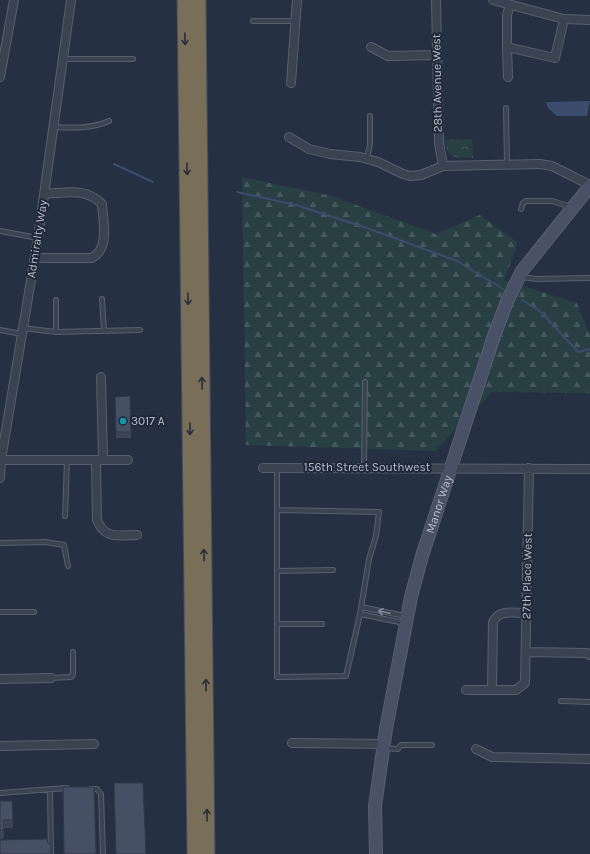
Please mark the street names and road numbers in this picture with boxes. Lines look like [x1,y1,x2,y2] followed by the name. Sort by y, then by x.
[429,33,445,132] street label: 28th Avenue West
[24,199,50,279] street label: Admiralty Way
[304,460,431,474] street label: 156th Street Southwest
[423,473,455,535] street label: Manor Way
[519,532,535,619] street label: 27th Place West

